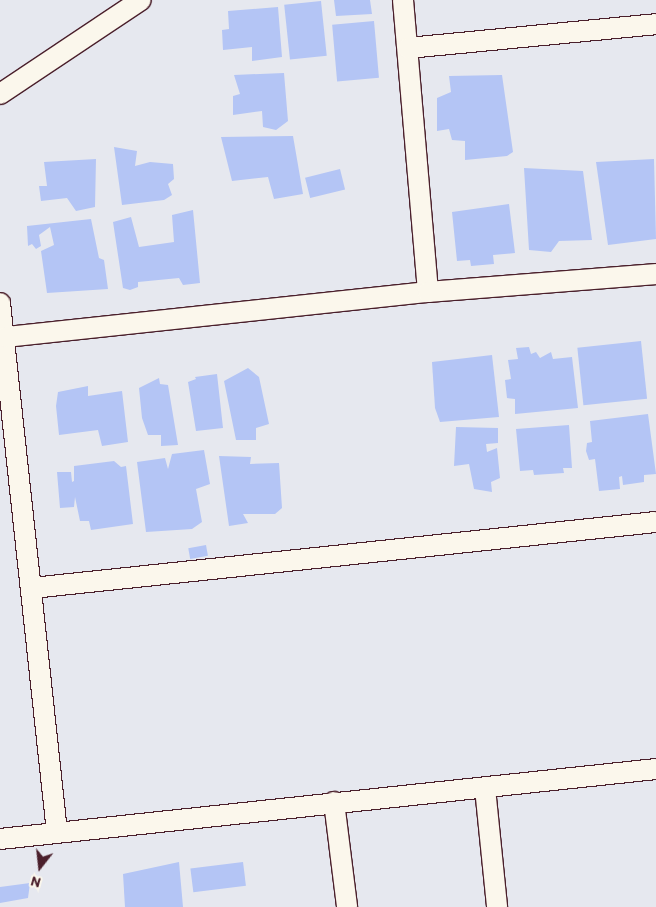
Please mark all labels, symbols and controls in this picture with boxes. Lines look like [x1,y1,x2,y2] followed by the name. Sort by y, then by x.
[15,842,65,892] north arrow
[29,872,43,891] text: N

